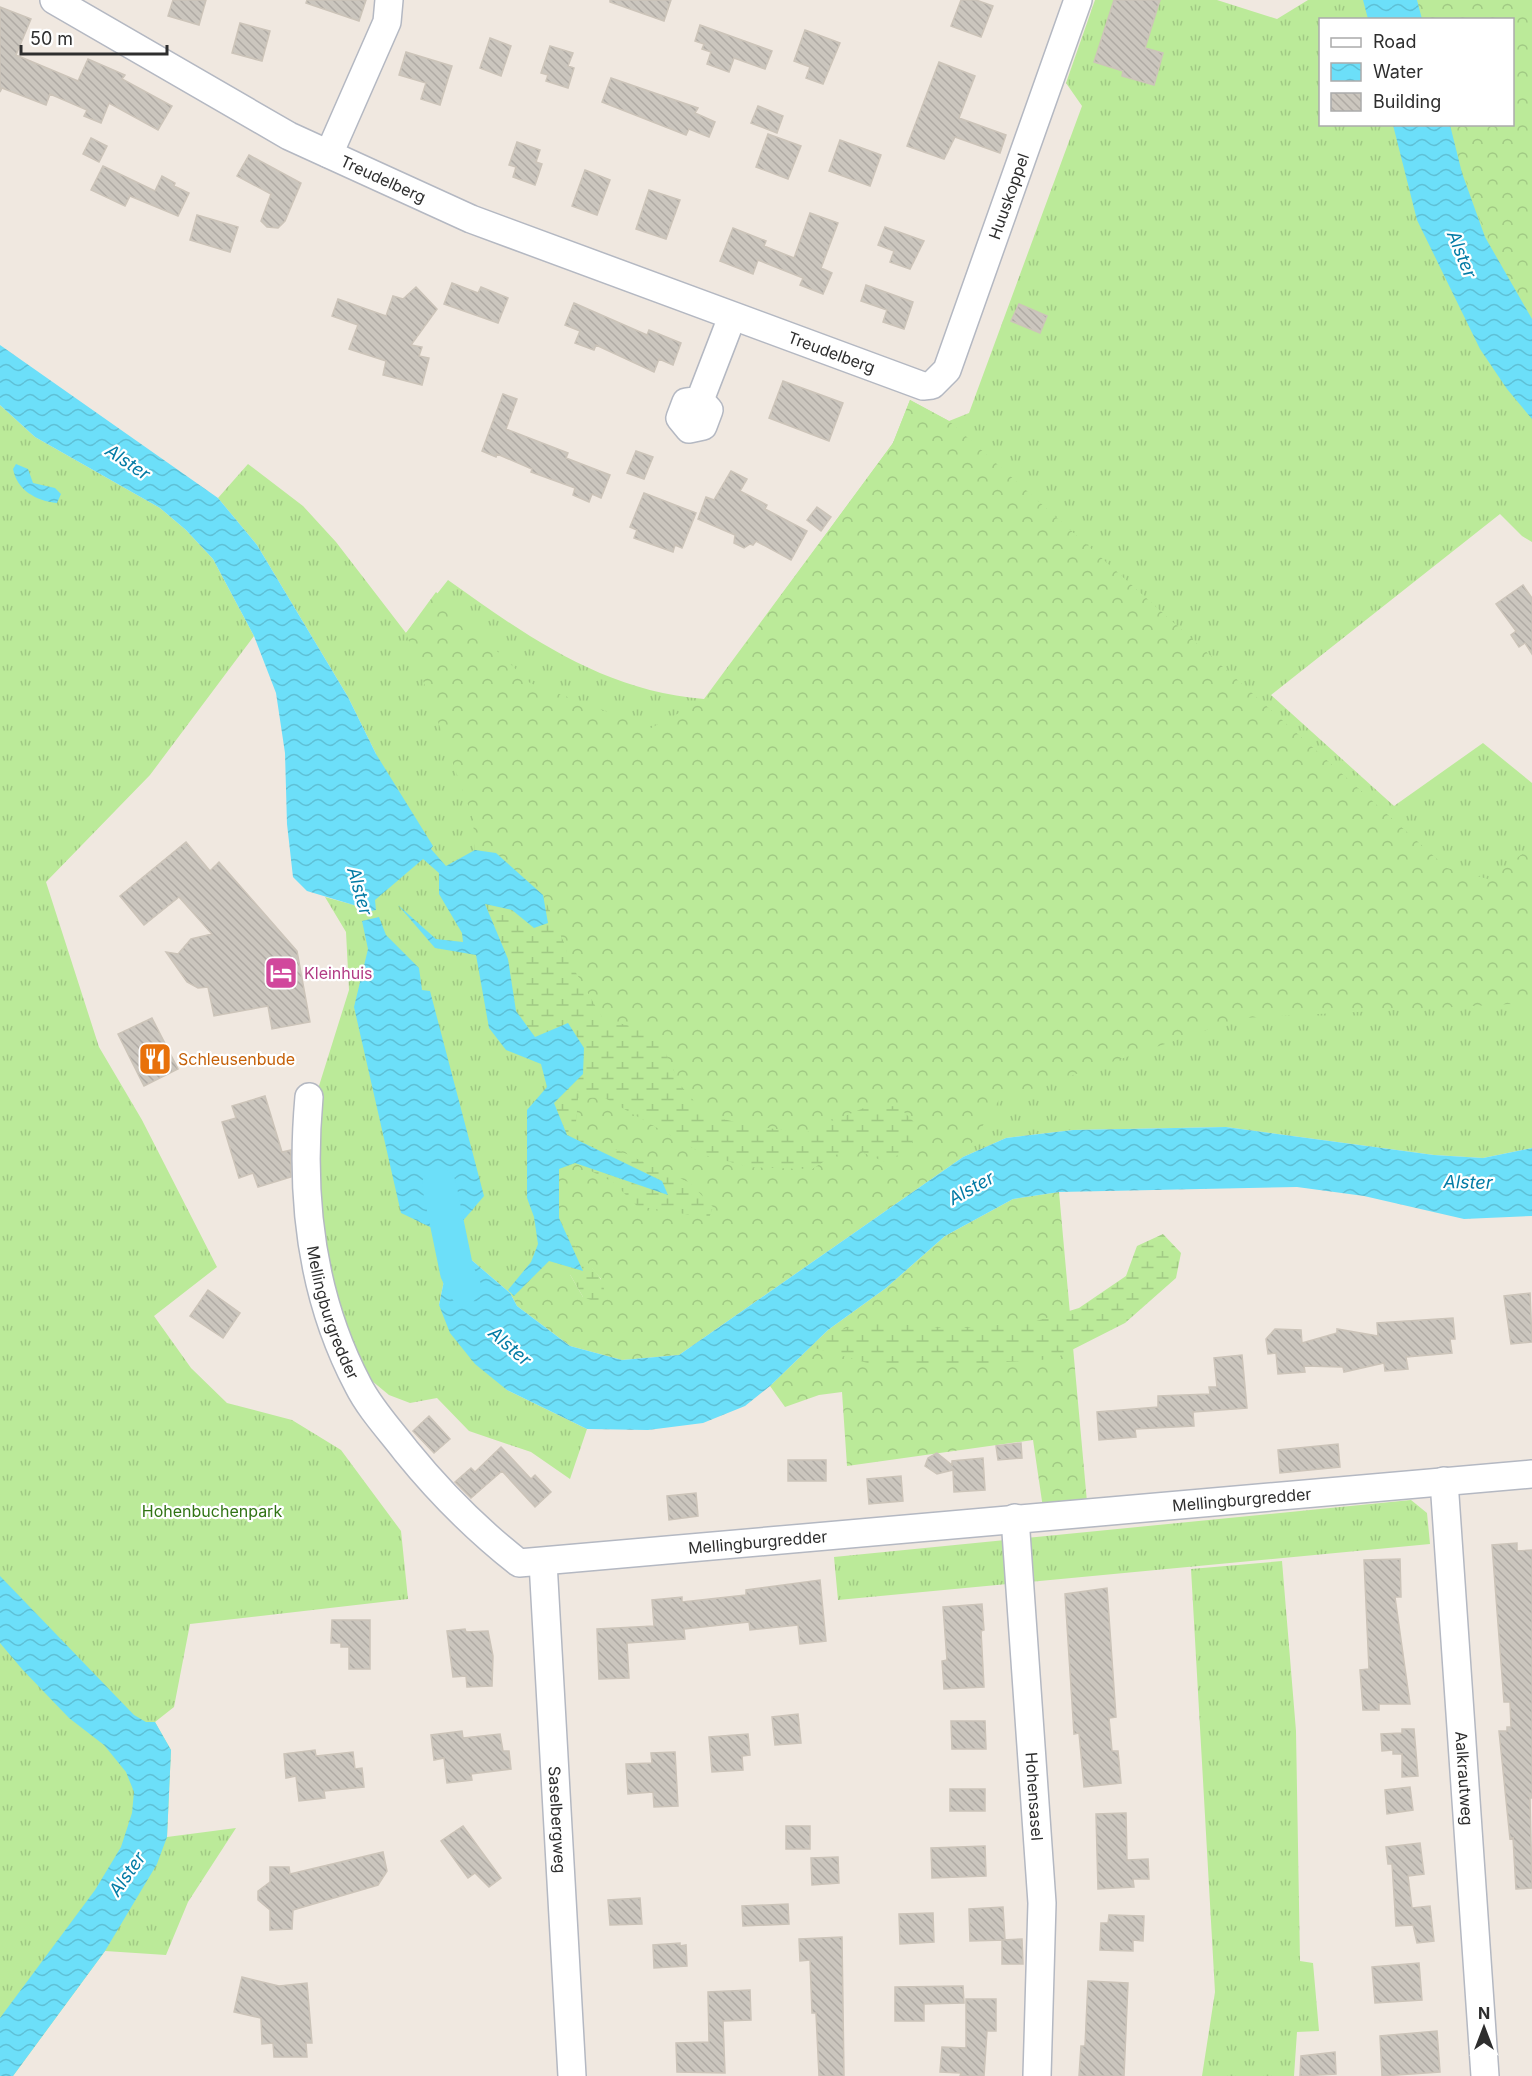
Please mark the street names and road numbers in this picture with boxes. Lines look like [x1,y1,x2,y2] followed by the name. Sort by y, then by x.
[984,150,1033,242] street label: Huuskoppel
[337,151,429,207] street label: Treudelberg
[785,327,878,378] street label: Treudelberg
[303,1244,364,1383] street label: Mellingburgredder
[1171,1483,1312,1516] street label: Mellingburgredder
[687,1526,828,1558] street label: Mellingburgredder
[1451,1730,1478,1826] street label: Aalkrautweg
[1021,1751,1048,1841] street label: Hohensasel
[545,1765,571,1874] street label: Saselbergweg

